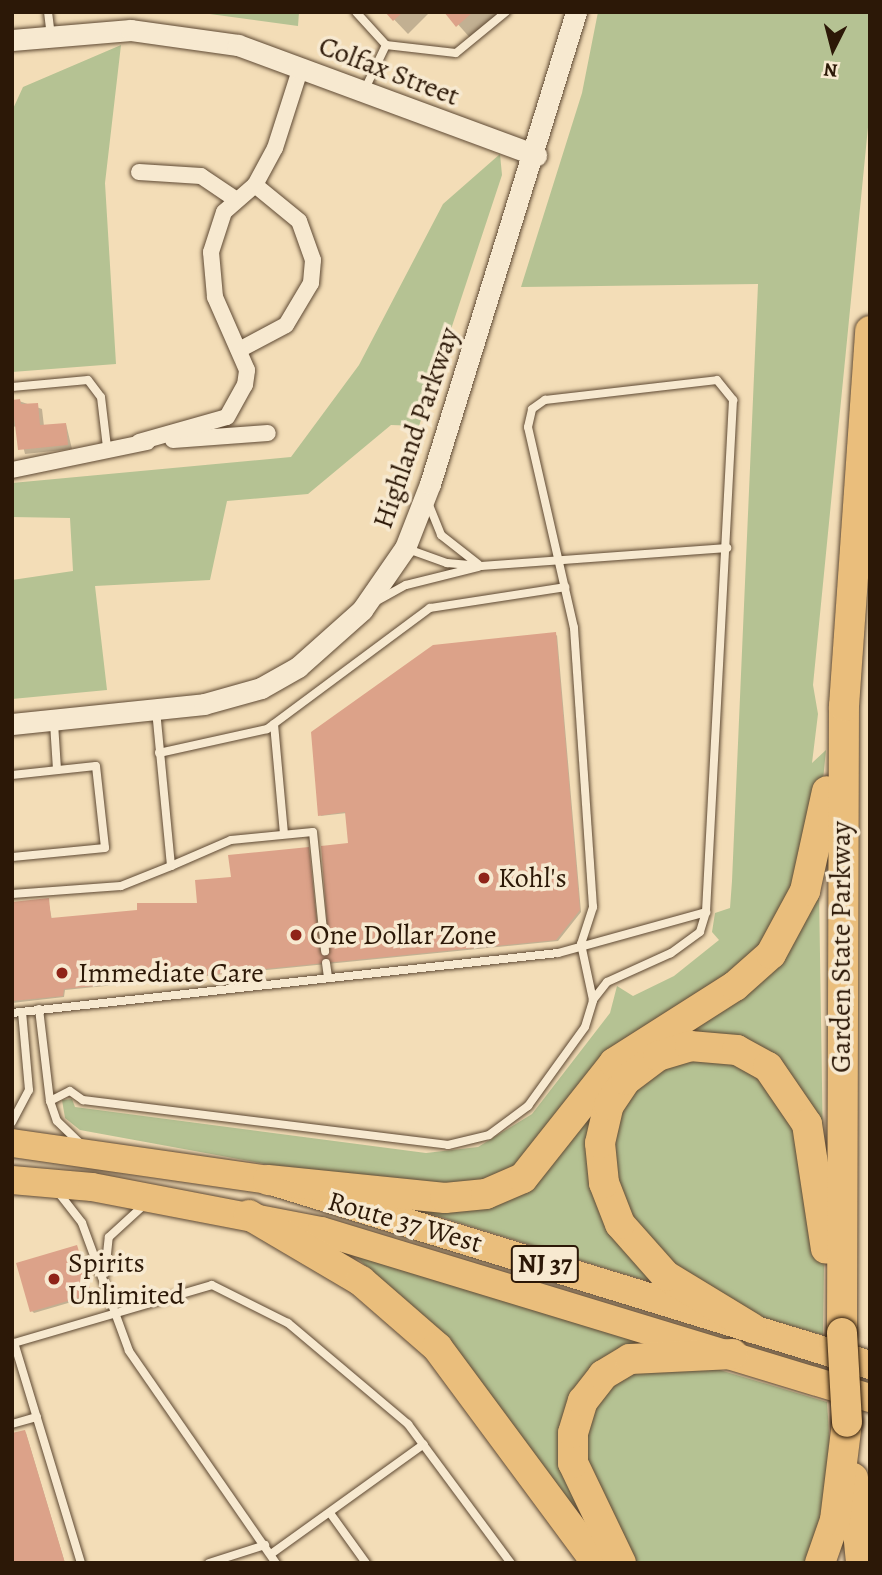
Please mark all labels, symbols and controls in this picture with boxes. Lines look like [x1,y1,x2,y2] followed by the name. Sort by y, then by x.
[798,14,868,84] north arrow
[314,29,464,113] street label: Colfax Street
[823,56,839,84] text: N
[366,323,466,533] street label: Highland Parkway
[824,821,858,1073] street label: Garden State Parkway
[498,861,567,895] place label: Kohl's
[476,870,492,886] marker: Kohl's
[310,918,497,952] place label: One Dollar Zone
[288,927,304,943] marker: One Dollar Zone
[78,956,264,990] place label: Immediate Care
[52,963,72,983] marker: Immediate Care
[324,1184,486,1260] street label: Route 37 West
[510,1242,580,1287] road number: NJ 37
[68,1246,185,1312] place label: Spirits Unlimited
[46,1271,62,1287] marker: Spirits Unlimited

